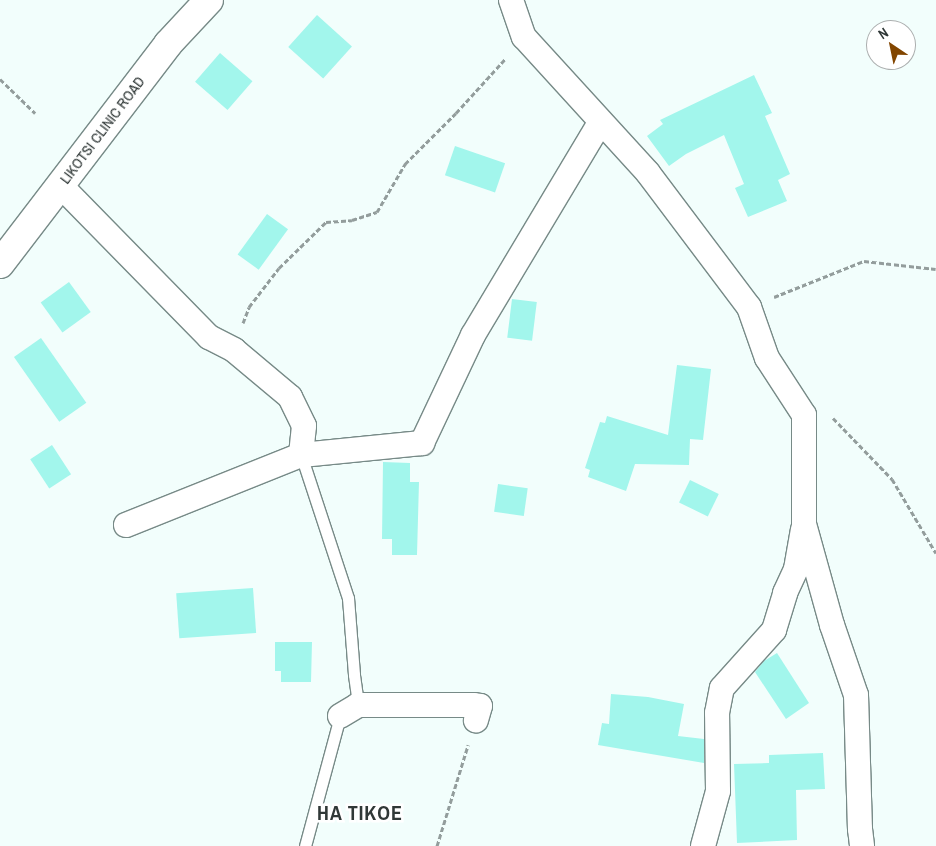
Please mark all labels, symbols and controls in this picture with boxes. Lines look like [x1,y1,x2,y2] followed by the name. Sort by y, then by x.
[866,20,916,70] north arrow
[875,24,892,43] text: N
[56,73,148,187] street label: LIKOTSI CLINIC ROAD
[316,800,404,824] district label: HA TIKOE

